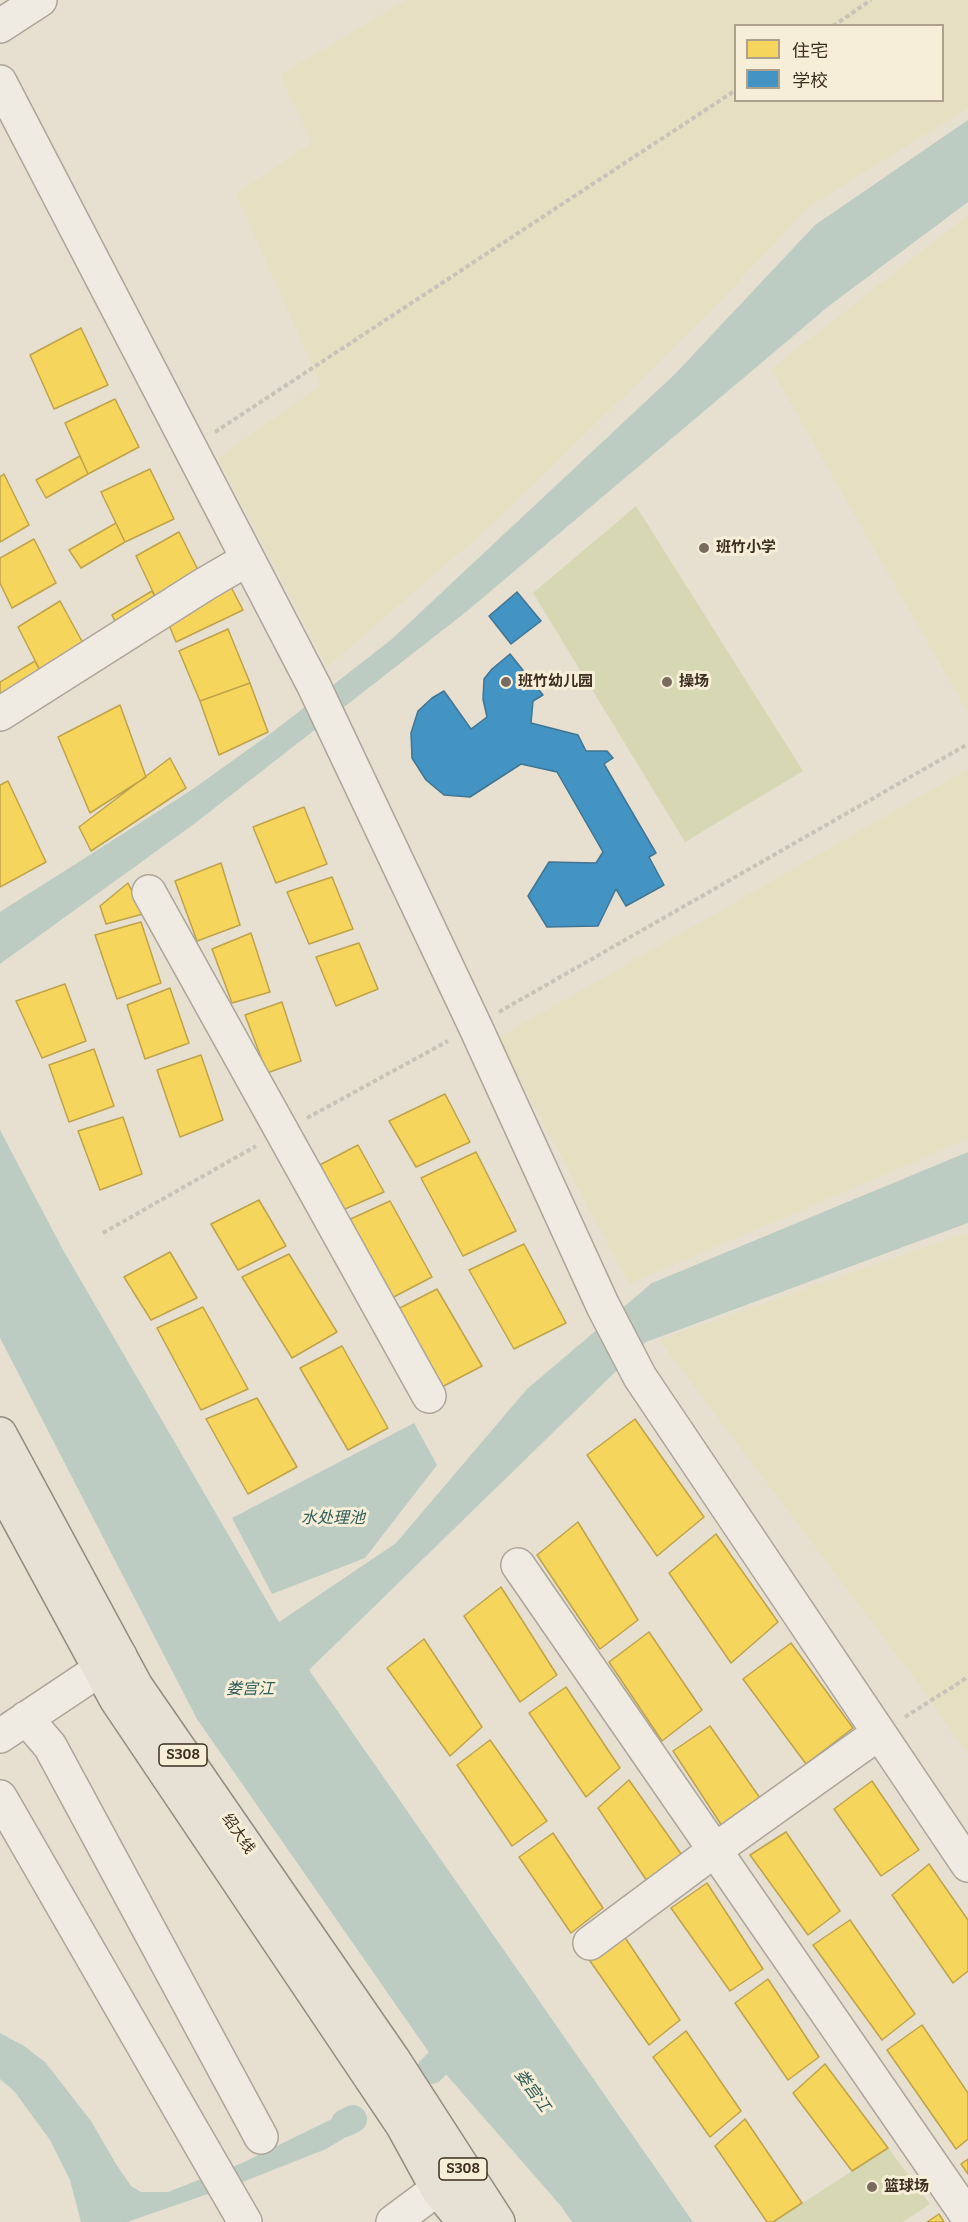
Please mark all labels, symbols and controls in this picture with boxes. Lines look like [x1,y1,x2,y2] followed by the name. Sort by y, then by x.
[734,24,944,102] legend
[792,40,828,62] text: 住宅
[792,70,828,92] text: 学校
[716,539,776,557] place label: 班竹小学
[697,541,711,555] marker: 班竹小学
[518,673,593,691] place label: 班竹幼儿园
[679,673,709,691] place label: 操场
[499,675,513,689] marker: 班竹幼儿园
[660,675,674,689] marker: 操场
[301,1509,365,1529] water label: 水处理池
[226,1680,274,1700] water label: 娄宫江
[159,1744,207,1766] road number: S308
[218,1810,258,1858] street label: 绍大线
[510,2066,554,2116] water label: 娄宫江
[439,2158,487,2180] road number: S308
[884,2178,929,2196] place label: 篮球场
[865,2180,879,2194] marker: 篮球场

